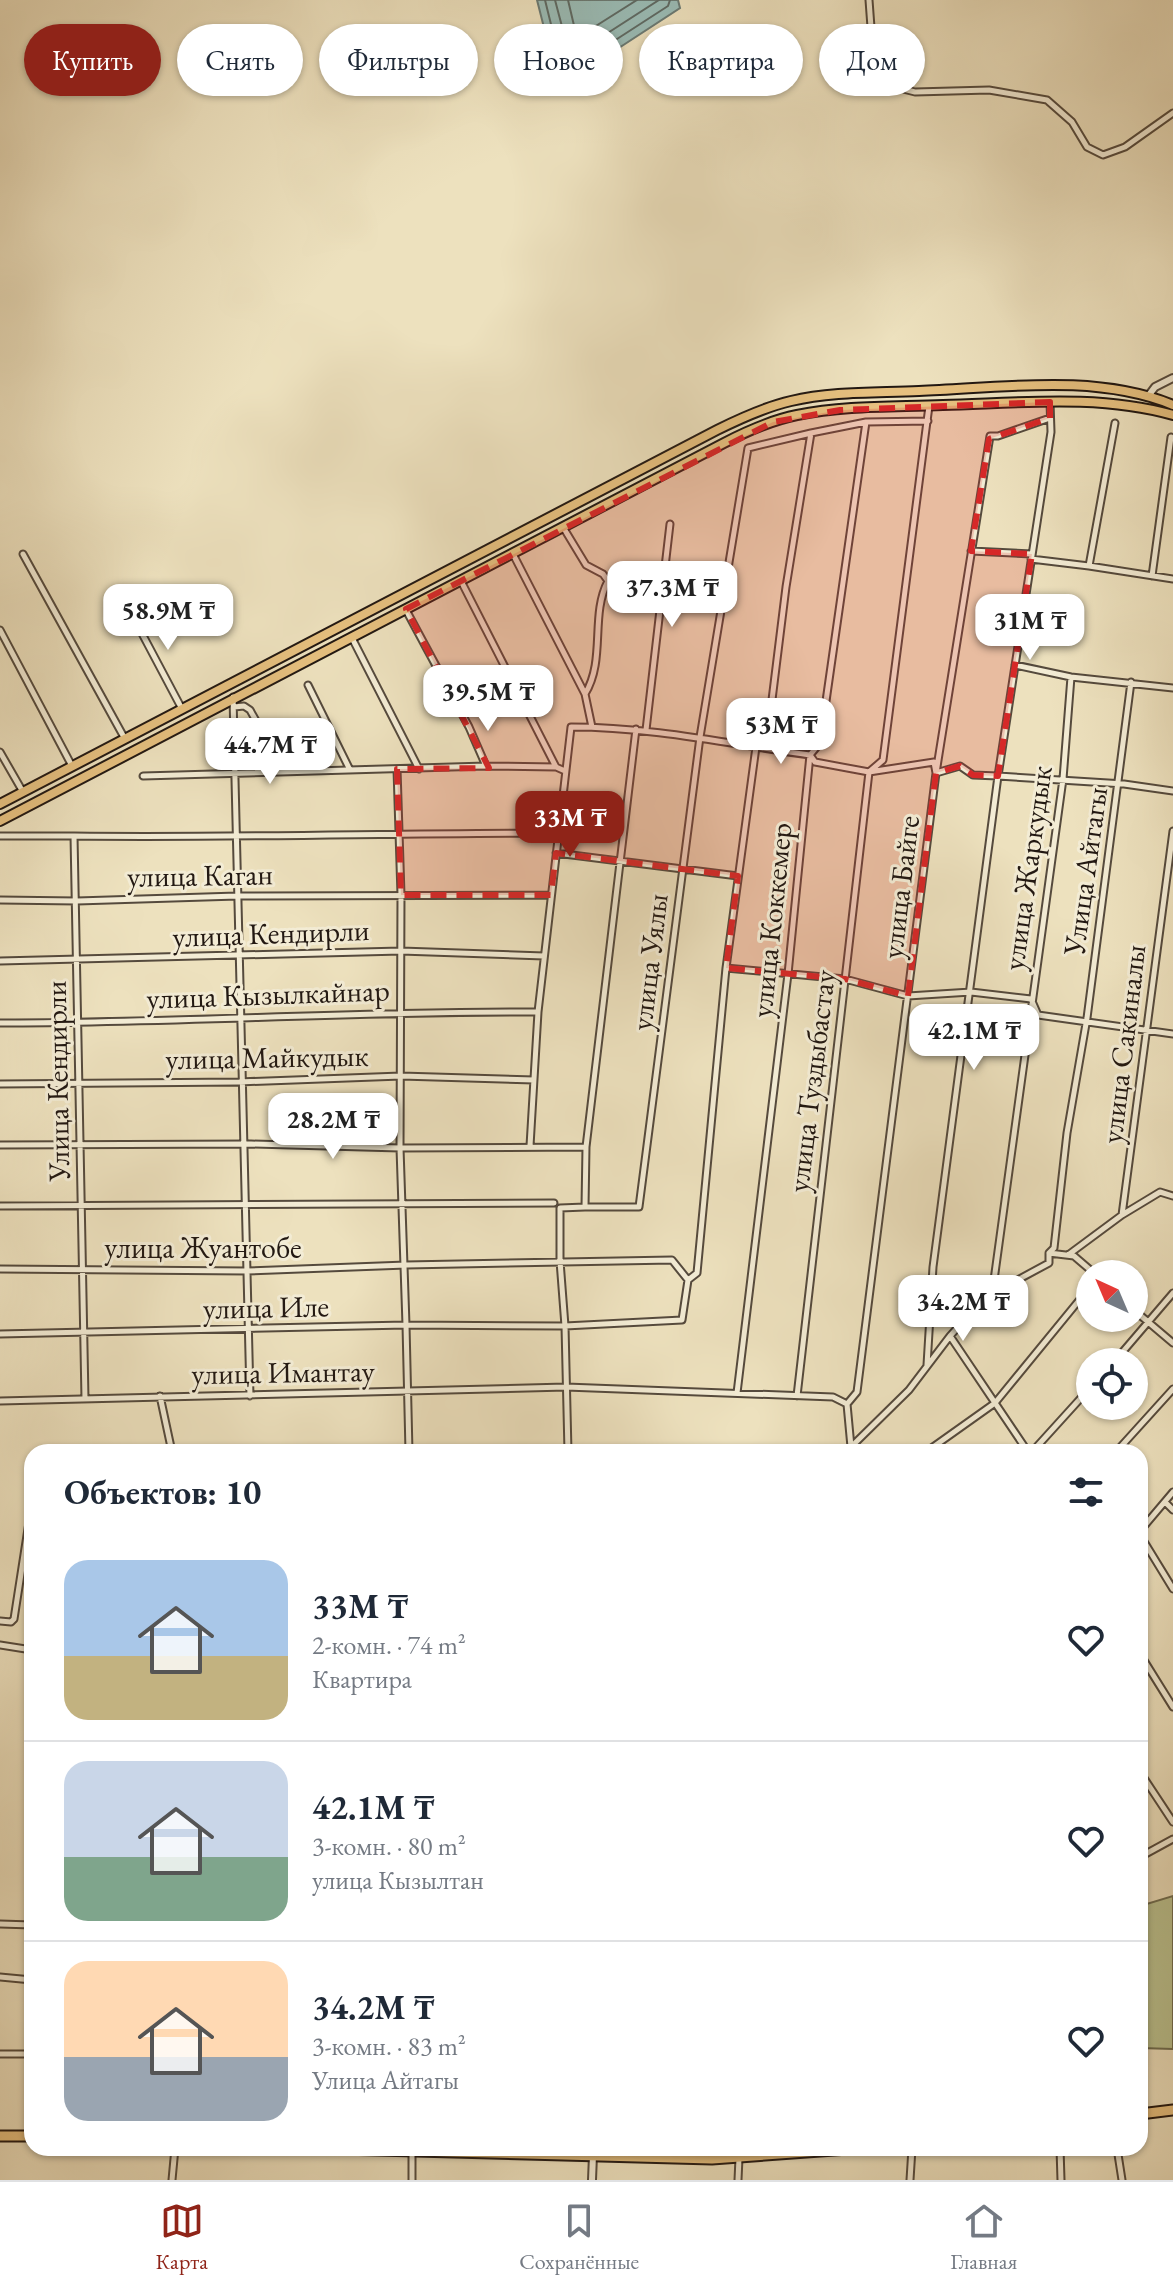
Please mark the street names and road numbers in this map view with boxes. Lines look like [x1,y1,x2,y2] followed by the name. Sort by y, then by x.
[993,763,1061,973] street label: улица Жаркудык
[1054,784,1116,959] street label: Улица Айтагы
[872,813,928,961] street label: улица Байге
[741,821,801,1019] street label: улица Коккемер
[127,854,273,896] street label: улица Каган
[621,891,677,1033] street label: улица Уялы
[172,910,370,956] street label: улица Кендирли
[1091,942,1155,1146] street label: улица Сакиналы
[778,967,844,1194] street label: улица Туздыбастау
[146,970,390,1018] street label: улица Кызылкайнар
[36,980,78,1183] street label: Улица Кендирли
[165,1036,369,1078] street label: улица Майкудык
[104,1228,302,1267] street label: улица Жуантобе
[203,1286,329,1328] street label: улица Иле
[191,1351,376,1393] street label: улица Имантау

